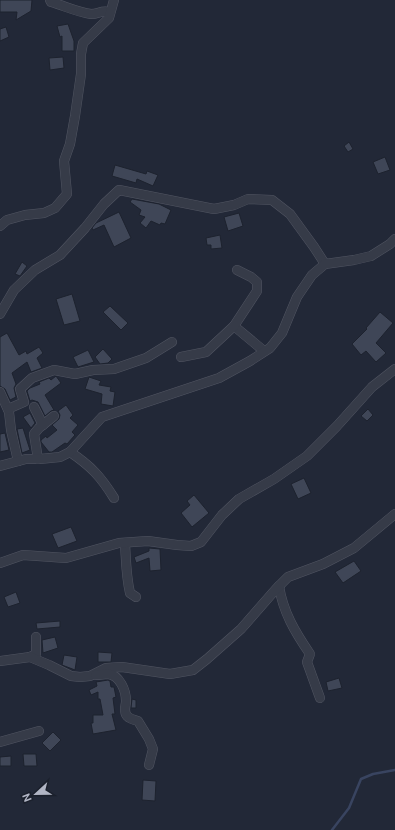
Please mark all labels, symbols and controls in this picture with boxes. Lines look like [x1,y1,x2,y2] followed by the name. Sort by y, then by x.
[16,774,56,814] north arrow
[20,792,34,804] text: N

